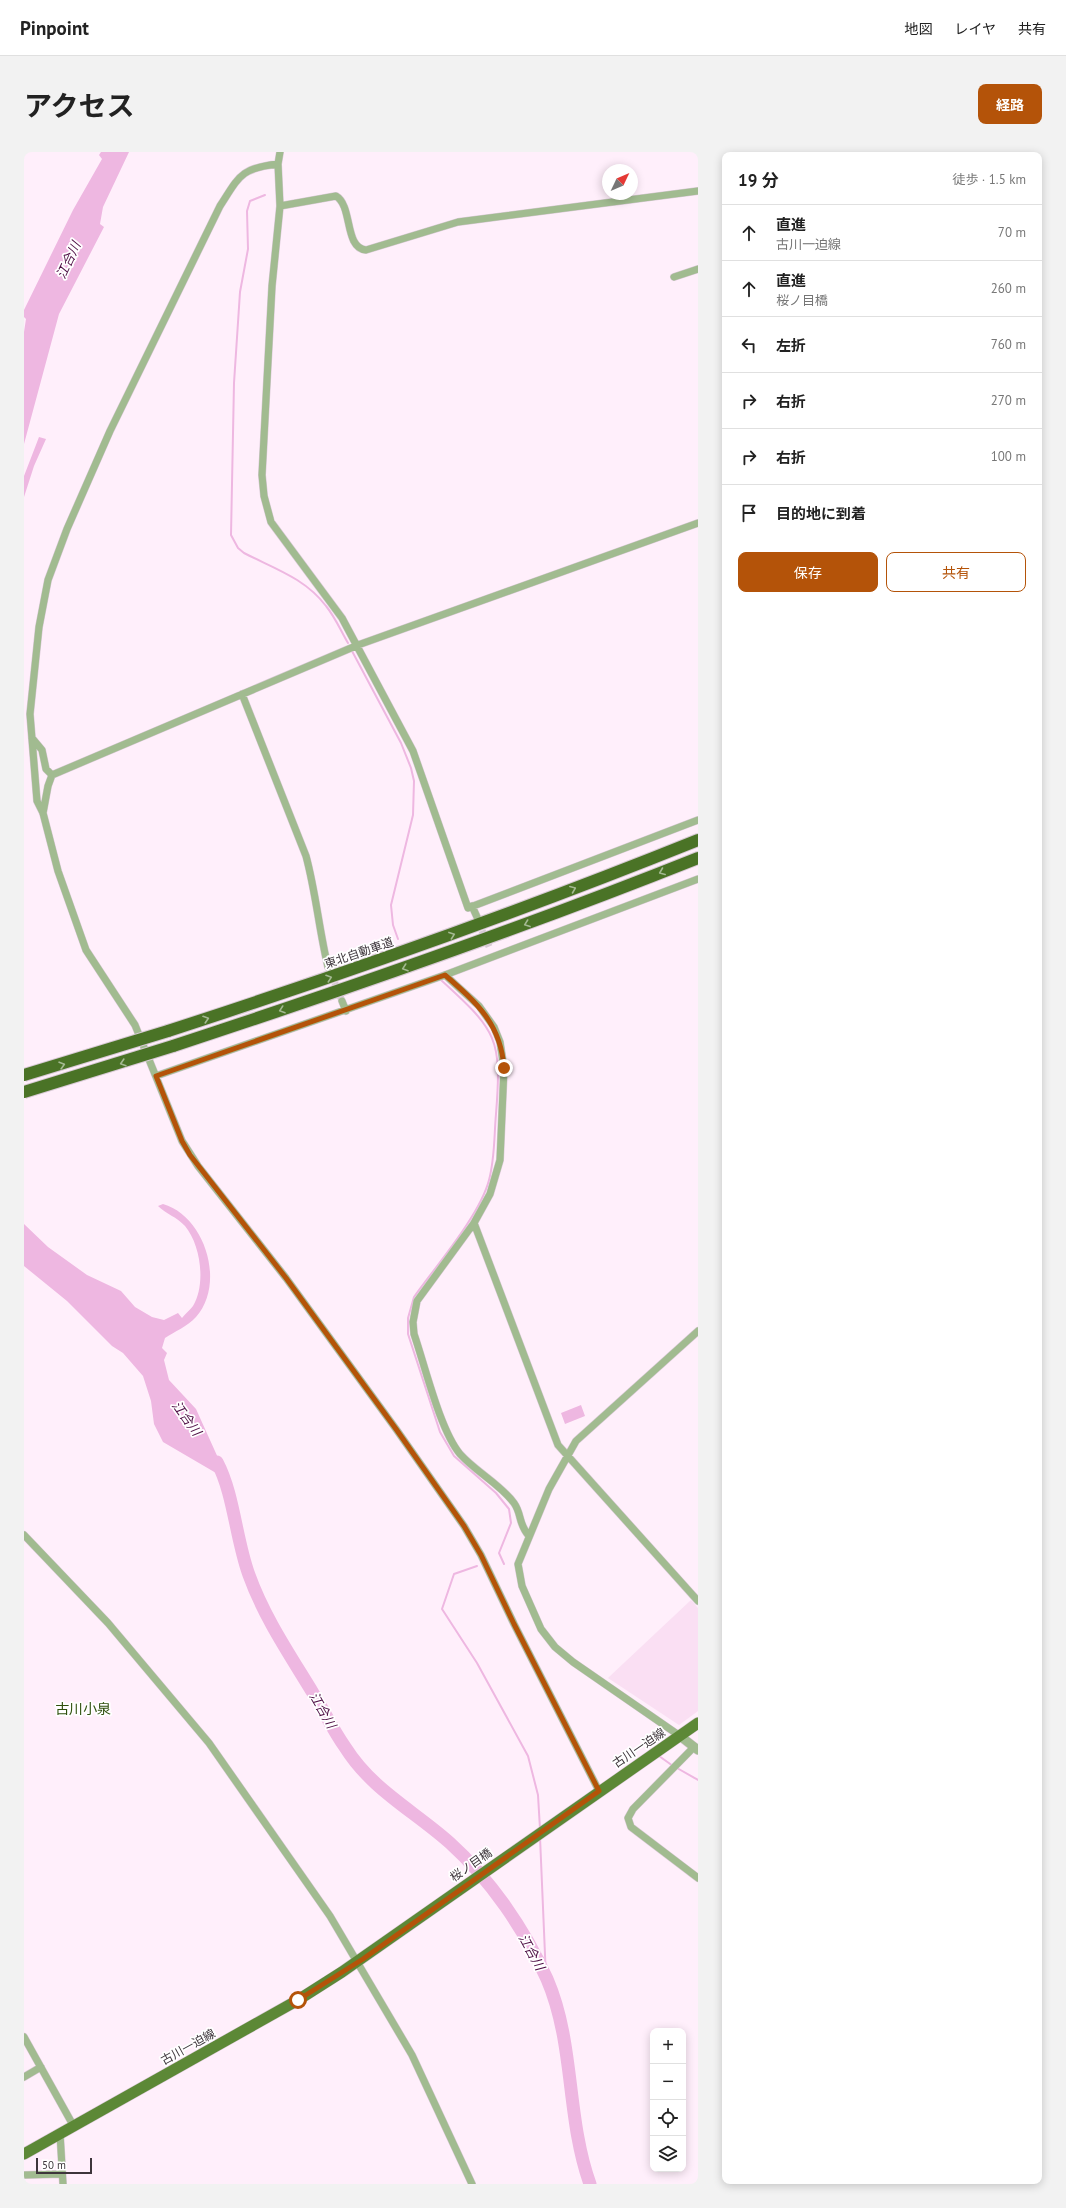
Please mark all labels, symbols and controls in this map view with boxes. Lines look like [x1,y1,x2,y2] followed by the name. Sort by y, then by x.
[20,16,89,40] text: Pinpoint
[904,20,932,38] text: 地図
[954,20,996,38] text: レイヤ
[1018,20,1046,38] text: 共有
[978,84,1042,124] button: 経路
[24,87,135,124] text: アクセス
[602,164,638,200] north arrow
[738,169,779,191] text: 19 分
[952,171,1026,188] text: 徒歩 · 1.5 km
[776,215,806,234] text: 直進
[738,222,760,244] icon: ahead
[998,224,1026,241] text: 70 m
[776,236,841,253] text: 古川一迫線
[53,237,85,281] water label: 江合川
[776,271,806,290] text: 直進
[738,278,760,300] icon: ahead
[991,280,1026,297] text: 260 m
[776,292,828,309] text: 桜ノ目橋
[738,334,760,356] icon: left
[776,336,806,355] text: 左折
[991,336,1026,353] text: 760 m
[738,390,760,412] icon: right
[776,392,806,411] text: 右折
[991,392,1026,409] text: 270 m
[738,446,760,468] icon: right
[776,448,806,467] text: 右折
[991,448,1026,465] text: 100 m
[738,502,760,524] icon: arrive
[776,504,866,523] text: 目的地に到着
[738,552,878,592] button: 保存
[886,552,1026,592] button: 共有
[658,868,665,876] one-way arrow
[570,886,577,894] one-way arrow
[524,919,531,928] one-way arrow
[448,931,455,939] one-way arrow
[322,934,395,971] street label: 東北自動車道
[402,964,409,972] one-way arrow
[325,974,332,983] one-way arrow
[279,1005,286,1014] one-way arrow
[202,1015,209,1024] one-way arrow
[119,1058,126,1067] one-way arrow
[495,1059,513,1077] route end
[58,1061,65,1070] one-way arrow
[168,1398,206,1441] water label: 江合川
[305,1689,341,1733] water label: 江合川
[55,1700,111,1718] district label: 古川小泉
[610,1725,668,1771] street label: 古川一迫線
[447,1845,495,1885] street label: 桜ノ目橋
[515,1931,549,1975] water label: 江合川
[289,1991,307,2009] route start
[158,2025,218,2068] street label: 古川一迫線
[650,2028,686,2172] map controls
[650,2028,686,2064] button: +
[650,2064,686,2100] button: −
[650,2100,686,2136] button: locate
[650,2136,686,2172] button: layers
[36,2156,92,2175] scale bar
[42,2158,66,2172] text: 50 m

